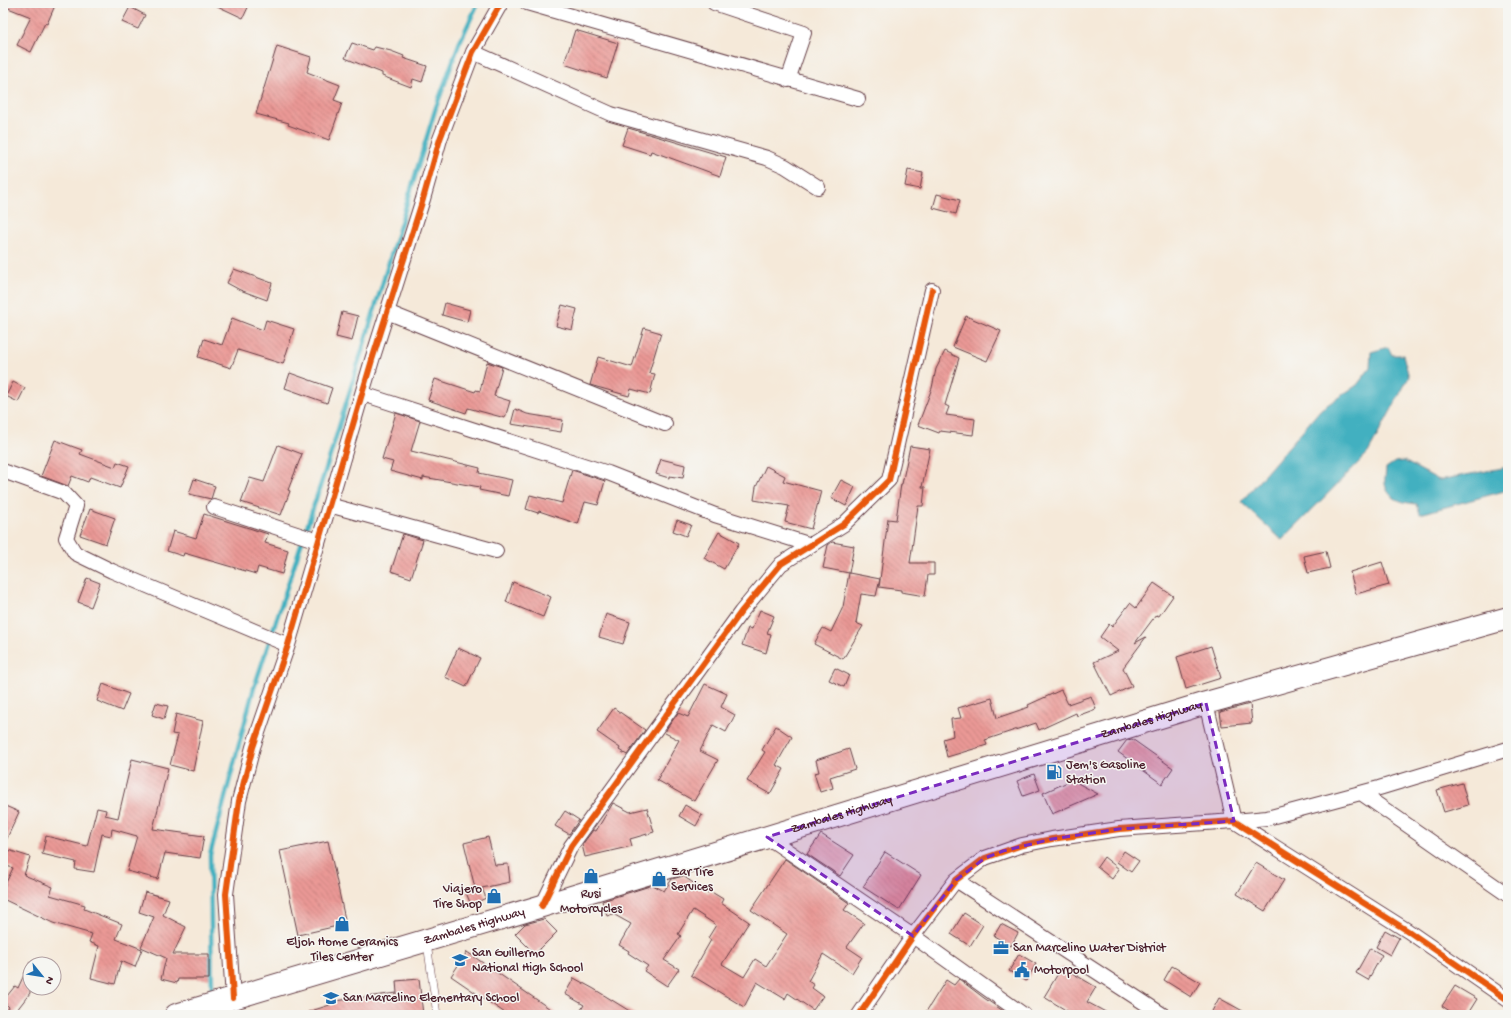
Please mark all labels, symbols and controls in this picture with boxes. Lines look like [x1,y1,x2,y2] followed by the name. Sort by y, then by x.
[1099,697,1204,742] street label: Zambales Highway
[1066,758,1146,788] place label: Jem's Gasoline Station
[1045,763,1063,781] fuel station icon: Jem's Gasoline Station
[789,792,894,837] street label: Zambales Highway
[671,865,714,895] place label: Zar Tire Services
[582,867,600,885] shop icon: Rusi Motorcycles
[650,870,668,888] shop icon: Zar Tire Services
[433,882,483,912] place label: Viajero Tire Shop
[485,887,503,905] shop icon: Viajero Tire Shop
[560,887,623,917] place label: Rusi Motorcycles
[422,904,527,948] street label: Zambales Highway
[333,915,351,933] shop icon: Eljoh Home Ceramics Tiles Center
[286,935,399,965] place label: Eljoh Home Ceramics Tiles Center
[992,939,1010,957] office icon: San Marcelino Water District
[1013,941,1167,956] place label: San Marcelino Water District
[472,946,584,976] place label: San Guillermo National High School
[451,951,469,969] school or university icon: San Guillermo National High School
[22,956,62,996] north arrow
[1013,961,1031,979] public building icon: Motorpool
[1034,963,1089,978] place label: Motorpool
[42,974,56,986] text: N
[322,989,340,1007] school or university icon: San Marcelino Elementary School
[343,991,519,1006] place label: San Marcelino Elementary School

